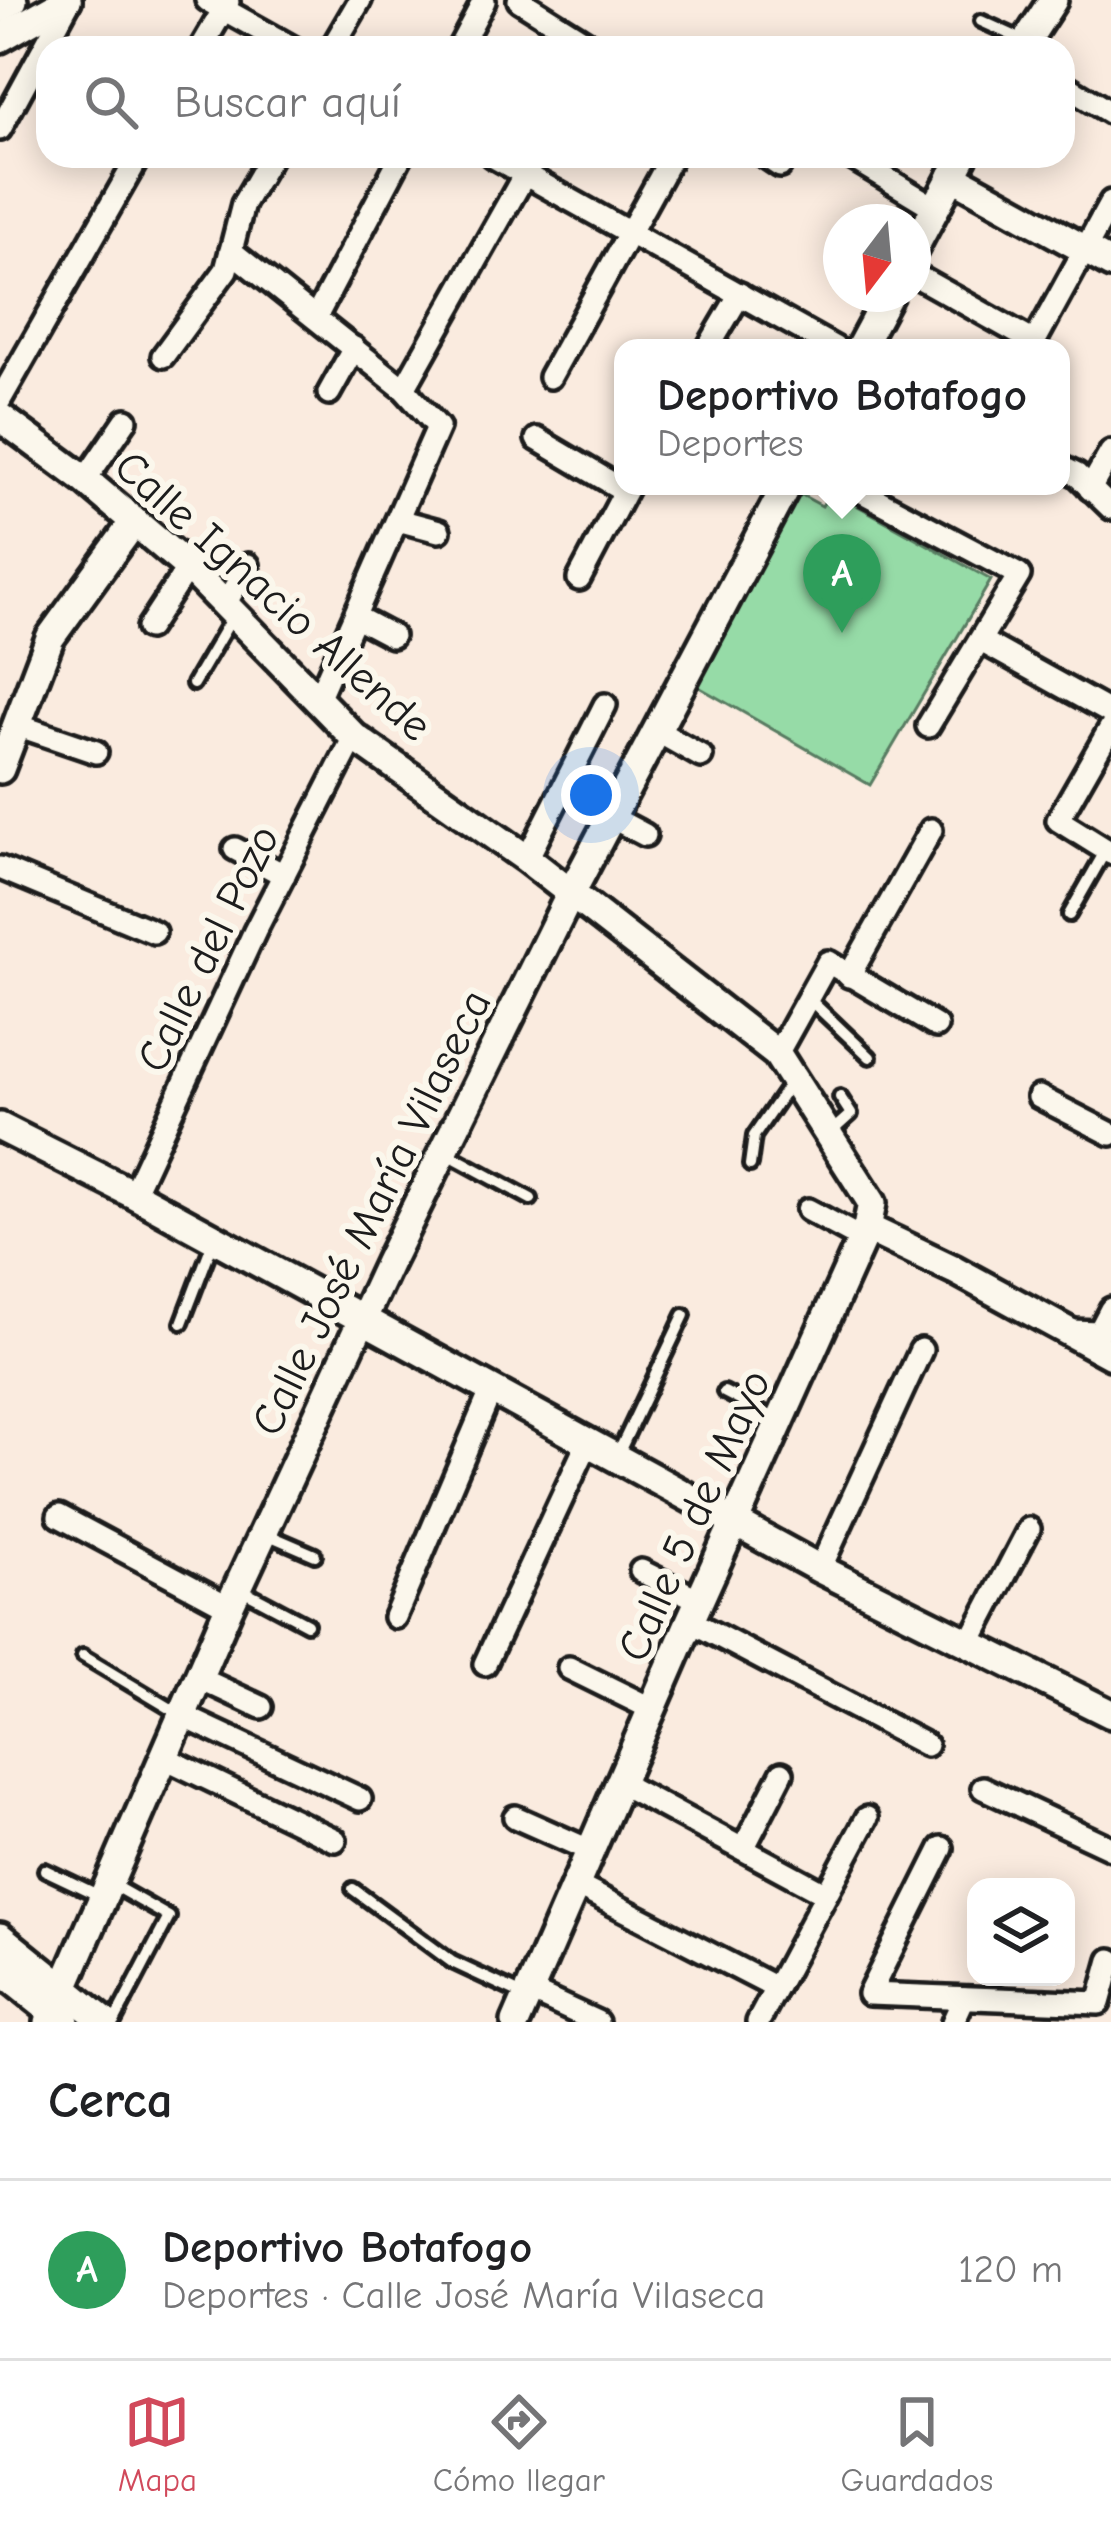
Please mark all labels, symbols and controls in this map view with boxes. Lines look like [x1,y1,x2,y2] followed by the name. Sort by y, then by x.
[36,36,1075,168] search box
[78,69,144,135] icon: search
[174,76,401,128] text: Buscar aquí
[823,204,931,312] north arrow
[614,339,1070,495] popup
[657,369,1027,421] text: Deportivo Botafogo
[657,421,804,466] text: Deportes
[104,440,442,752] street label: Calle Ignacio Allende
[803,534,881,633] pin: A
[561,765,621,825] your location
[126,817,290,1080] street label: Calle del Pozo
[240,981,501,1444] street label: Calle José María Vilaseca
[606,1362,781,1669] street label: Calle 5 de Mayo
[967,1878,1075,1986] map controls
[967,1878,1075,1986] button: layers
[48,2071,173,2130] text: Cerca
[162,2221,532,2273] text: Deportivo Botafogo
[76,2247,98,2292] text: A
[958,2247,1063,2292] text: 120 m
[162,2273,766,2318] text: Deportes · Calle José María Vilaseca
[118,2389,197,2499] tab: Mapa
[433,2389,605,2499] tab: Cómo llegar
[841,2389,993,2499] tab: Guardados

